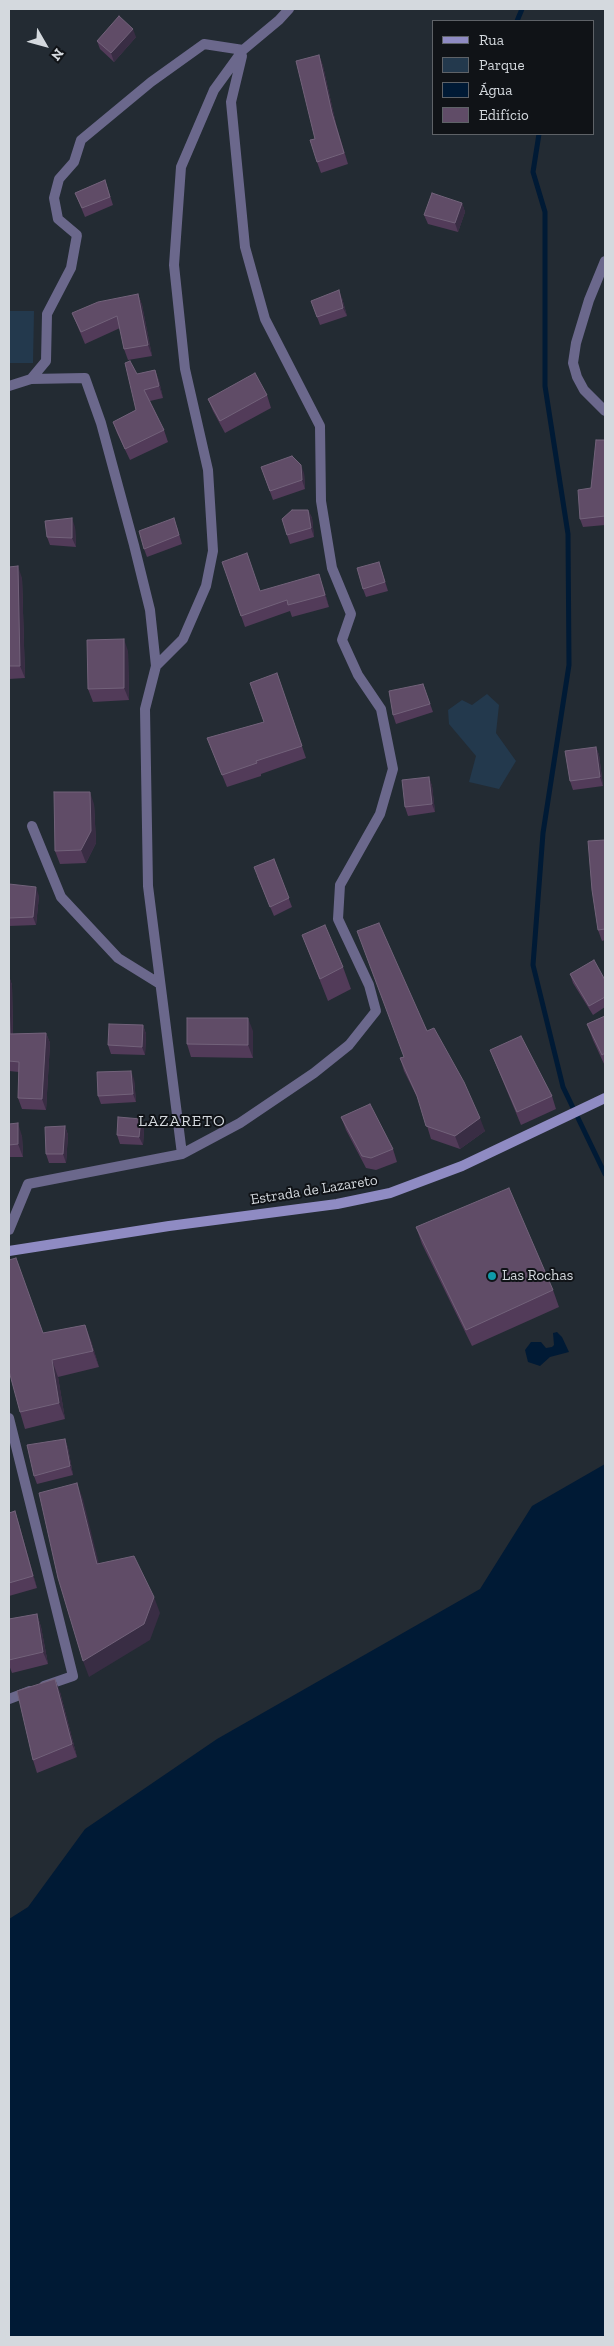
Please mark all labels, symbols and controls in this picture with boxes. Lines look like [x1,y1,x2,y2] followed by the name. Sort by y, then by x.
[20,20,70,70] north arrow
[432,20,594,135] legend
[479,31,504,49] text: Rua
[47,45,67,64] text: N
[479,56,525,74] text: Parque
[479,81,512,99] text: Água
[479,106,529,124] text: Edifício
[137,1111,227,1131] district label: LAZARETO
[249,1171,379,1209] street label: Estrada de Lazareto
[502,1267,573,1285] place label: Las Rochas
[486,1270,498,1282] marker: Las Rochas

